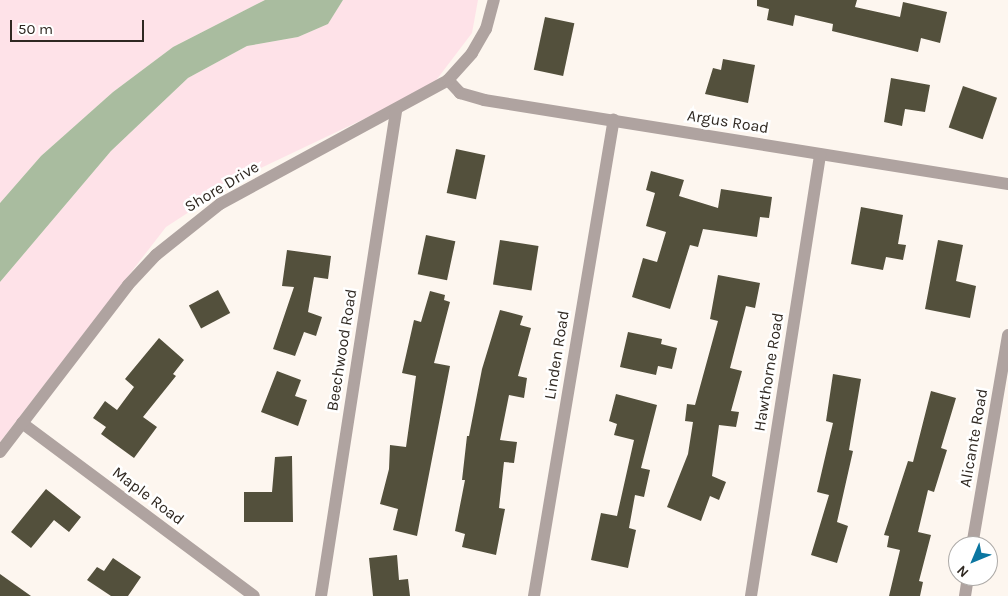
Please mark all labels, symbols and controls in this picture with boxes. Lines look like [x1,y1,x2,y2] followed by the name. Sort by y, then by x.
[12,10,146,42] scale bar
[18,20,53,38] text: 50 m
[686,106,770,138] street label: Argus Road
[181,157,263,217] street label: Shore Drive
[323,288,361,412] street label: Beechwood Road
[540,309,574,401] street label: Linden Road
[750,311,788,433] street label: Hawthorne Road
[956,387,992,489] street label: Alicante Road
[108,463,188,529] street label: Maple Road
[948,536,998,586] north arrow
[953,562,972,581] text: N

